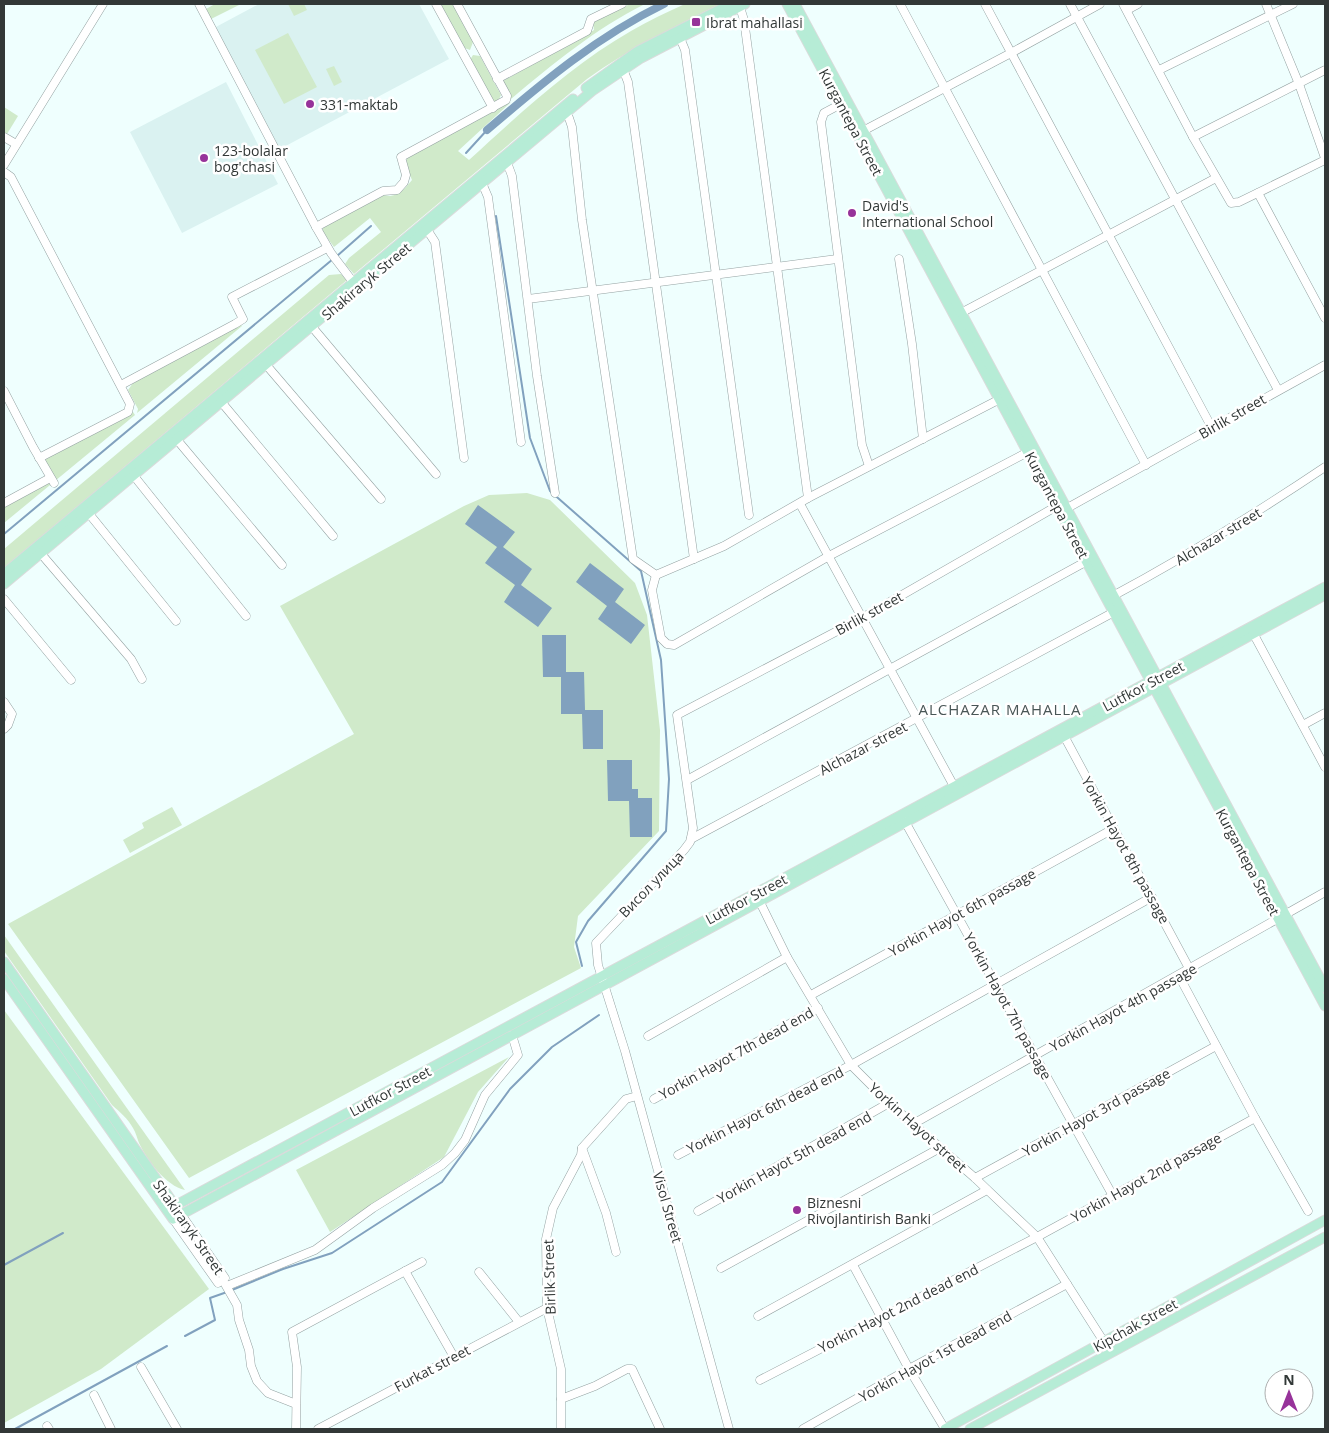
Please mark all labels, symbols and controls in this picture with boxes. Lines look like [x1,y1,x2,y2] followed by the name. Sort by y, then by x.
[706,13,803,32] place label: Ibrat mahallasi
[690,16,702,28] marker: Ibrat mahallasi
[815,65,887,179] street label: Kurgantepa Street
[320,95,398,114] place label: 331-maktab
[304,98,316,110] marker: 331-maktab
[214,141,288,176] place label: 123-bolalar bog'chasi
[198,152,210,164] marker: 123-bolalar bog'chasi
[862,196,993,231] place label: David's International School
[846,207,858,219] marker: David's International School
[317,238,415,324] street label: Shakiraryk Street
[1195,389,1269,443] street label: Birlik street
[1021,448,1093,562] street label: Kurgantepa Street
[1171,503,1265,569] street label: Alchazar street
[832,587,906,639] street label: Birlik street
[1099,657,1187,715] street label: Lutfkor Street
[918,699,1082,719] district label: ALCHAZAR MAHALLA
[816,717,910,779] street label: Alchazar street
[1078,773,1174,927] street label: Yorkin Hayot 8th passage
[1212,805,1284,919] street label: Kurgantepa Street
[615,847,687,921] street label: Висол улица
[885,864,1039,960] street label: Yorkin Hayot 6th passage
[702,870,790,928] street label: Lutfkor Street
[960,929,1056,1083] street label: Yorkin Hayot 7th passage
[1046,959,1200,1055] street label: Yorkin Hayot 4th passage
[655,1003,817,1103] street label: Yorkin Hayot 7th dead end
[346,1062,434,1120] street label: Lutfkor Street
[683,1062,847,1158] street label: Yorkin Hayot 6th dead end
[1019,1063,1173,1161] street label: Yorkin Hayot 3rd passage
[865,1078,971,1176] street label: Yorkin Hayot street
[713,1107,875,1207] street label: Yorkin Hayot 5th dead end
[1067,1128,1225,1226] street label: Yorkin Hayot 2nd passage
[649,1169,687,1245] street label: Visol Street
[149,1176,229,1278] street label: Shakiraryk Street
[807,1193,931,1228] place label: Biznesni Rivojlantirish Banki
[791,1204,803,1216] marker: Biznesni Rivojlantirish Banki
[538,1239,560,1315] street label: Birlik Street
[815,1259,981,1357] street label: Yorkin Hayot 2nd dead end
[1089,1294,1181,1356] street label: Kipchak Street
[855,1306,1015,1406] street label: Yorkin Hayot 1st dead end
[391,1340,473,1396] street label: Furkat street
[1264,1368,1314,1418] north arrow
[1283,1370,1295,1389] text: N

